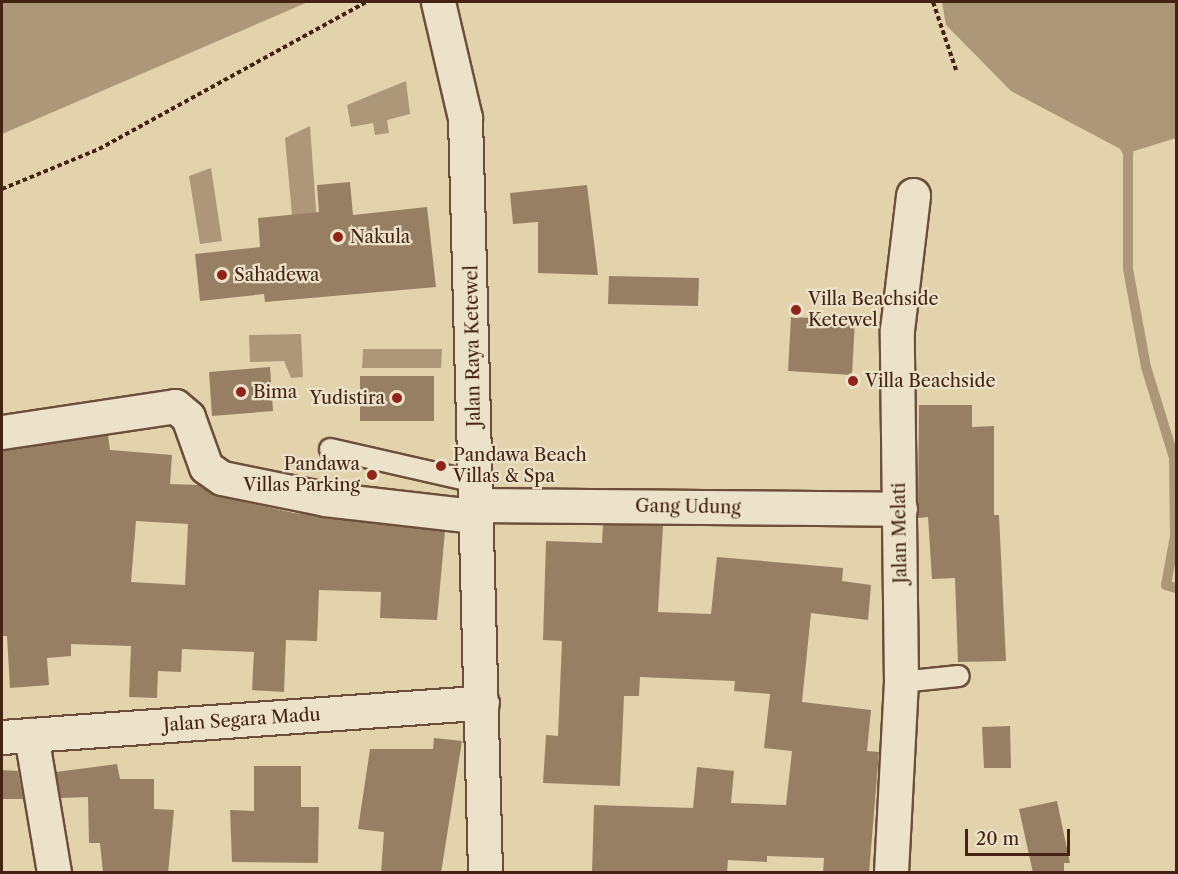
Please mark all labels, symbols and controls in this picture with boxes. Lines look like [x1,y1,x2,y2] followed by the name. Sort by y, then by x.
[350,226,410,248] place label: Nakula
[331,230,345,244] marker: Nakula
[234,264,320,286] place label: Sahadewa
[461,265,485,427] street label: Jalan Raya Ketewel
[215,268,229,282] marker: Sahadewa
[808,289,939,332] place label: Villa Beachside Ketewel
[789,303,803,317] marker: Villa Beachside Ketewel
[865,370,996,392] place label: Villa Beachside
[846,374,860,388] marker: Villa Beachside
[253,381,297,403] place label: Bima
[234,385,248,399] marker: Bima
[310,387,385,409] place label: Yudistira
[390,391,404,405] marker: Yudistira
[453,445,587,488] place label: Pandawa Beach Villas & Spa
[243,454,360,496] place label: Pandawa Villas Parking
[434,459,448,473] marker: Pandawa Beach Villas & Spa
[365,468,379,482] marker: Pandawa Villas Parking
[888,482,912,584] street label: Jalan Melati
[635,495,741,519] street label: Gang Udung
[163,704,321,736] street label: Jalan Segara Madu
[968,817,1073,855] scale bar
[976,828,1019,850] text: 20 m

